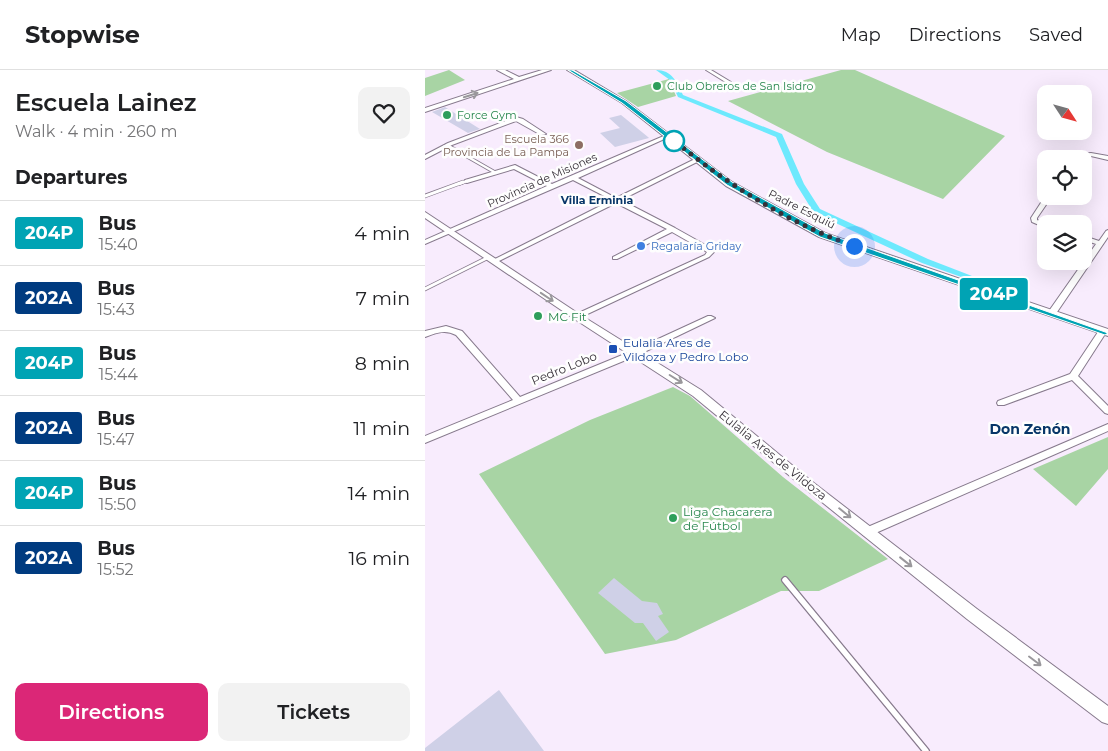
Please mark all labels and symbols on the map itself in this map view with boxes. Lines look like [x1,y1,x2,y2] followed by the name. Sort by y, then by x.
[667,79,813,93] place label: Club Obreros de San Isidro
[651,80,663,92] marker: Club Obreros de San Isidro
[1037,85,1093,140] north arrow
[463,90,479,100] one-way arrow
[457,108,517,122] place label: Force Gym
[441,109,453,121] marker: Force Gym
[663,130,685,152] unlabelled marker
[443,132,569,159] place label: Escuela 366 Provincia de La Pampa
[573,139,585,151] marker: Escuela 366 Provincia de La Pampa
[485,149,600,211] street label: Provincia de Misiones
[766,186,838,232] street label: Padre Esquiú
[560,193,634,207] district label: Villa Erminia
[842,234,867,259] your location
[651,239,741,253] place label: Regalaría Griday
[635,240,647,252] marker: Regalaría Griday
[959,278,1029,310] line badge: 204P
[540,291,554,302] one-way arrow
[548,309,587,324] place label: MC Fit
[532,310,544,322] marker: MC Fit
[623,335,749,364] place label: Eulalia Ares de Vildoza y Pedro Lobo
[607,343,619,355] marker: Eulalia Ares de Vildoza y Pedro Lobo
[529,348,599,388] street label: Pedro Lobo
[669,375,683,385] one-way arrow
[716,407,830,503] street label: Eulalia Ares de Vildoza
[989,420,1071,438] district label: Don Zenón
[683,504,773,533] place label: Liga Chacarera de Fútbol
[838,508,851,519] one-way arrow
[667,512,679,524] marker: Liga Chacarera de Fútbol
[899,556,912,567] one-way arrow
[1028,655,1041,666] one-way arrow

